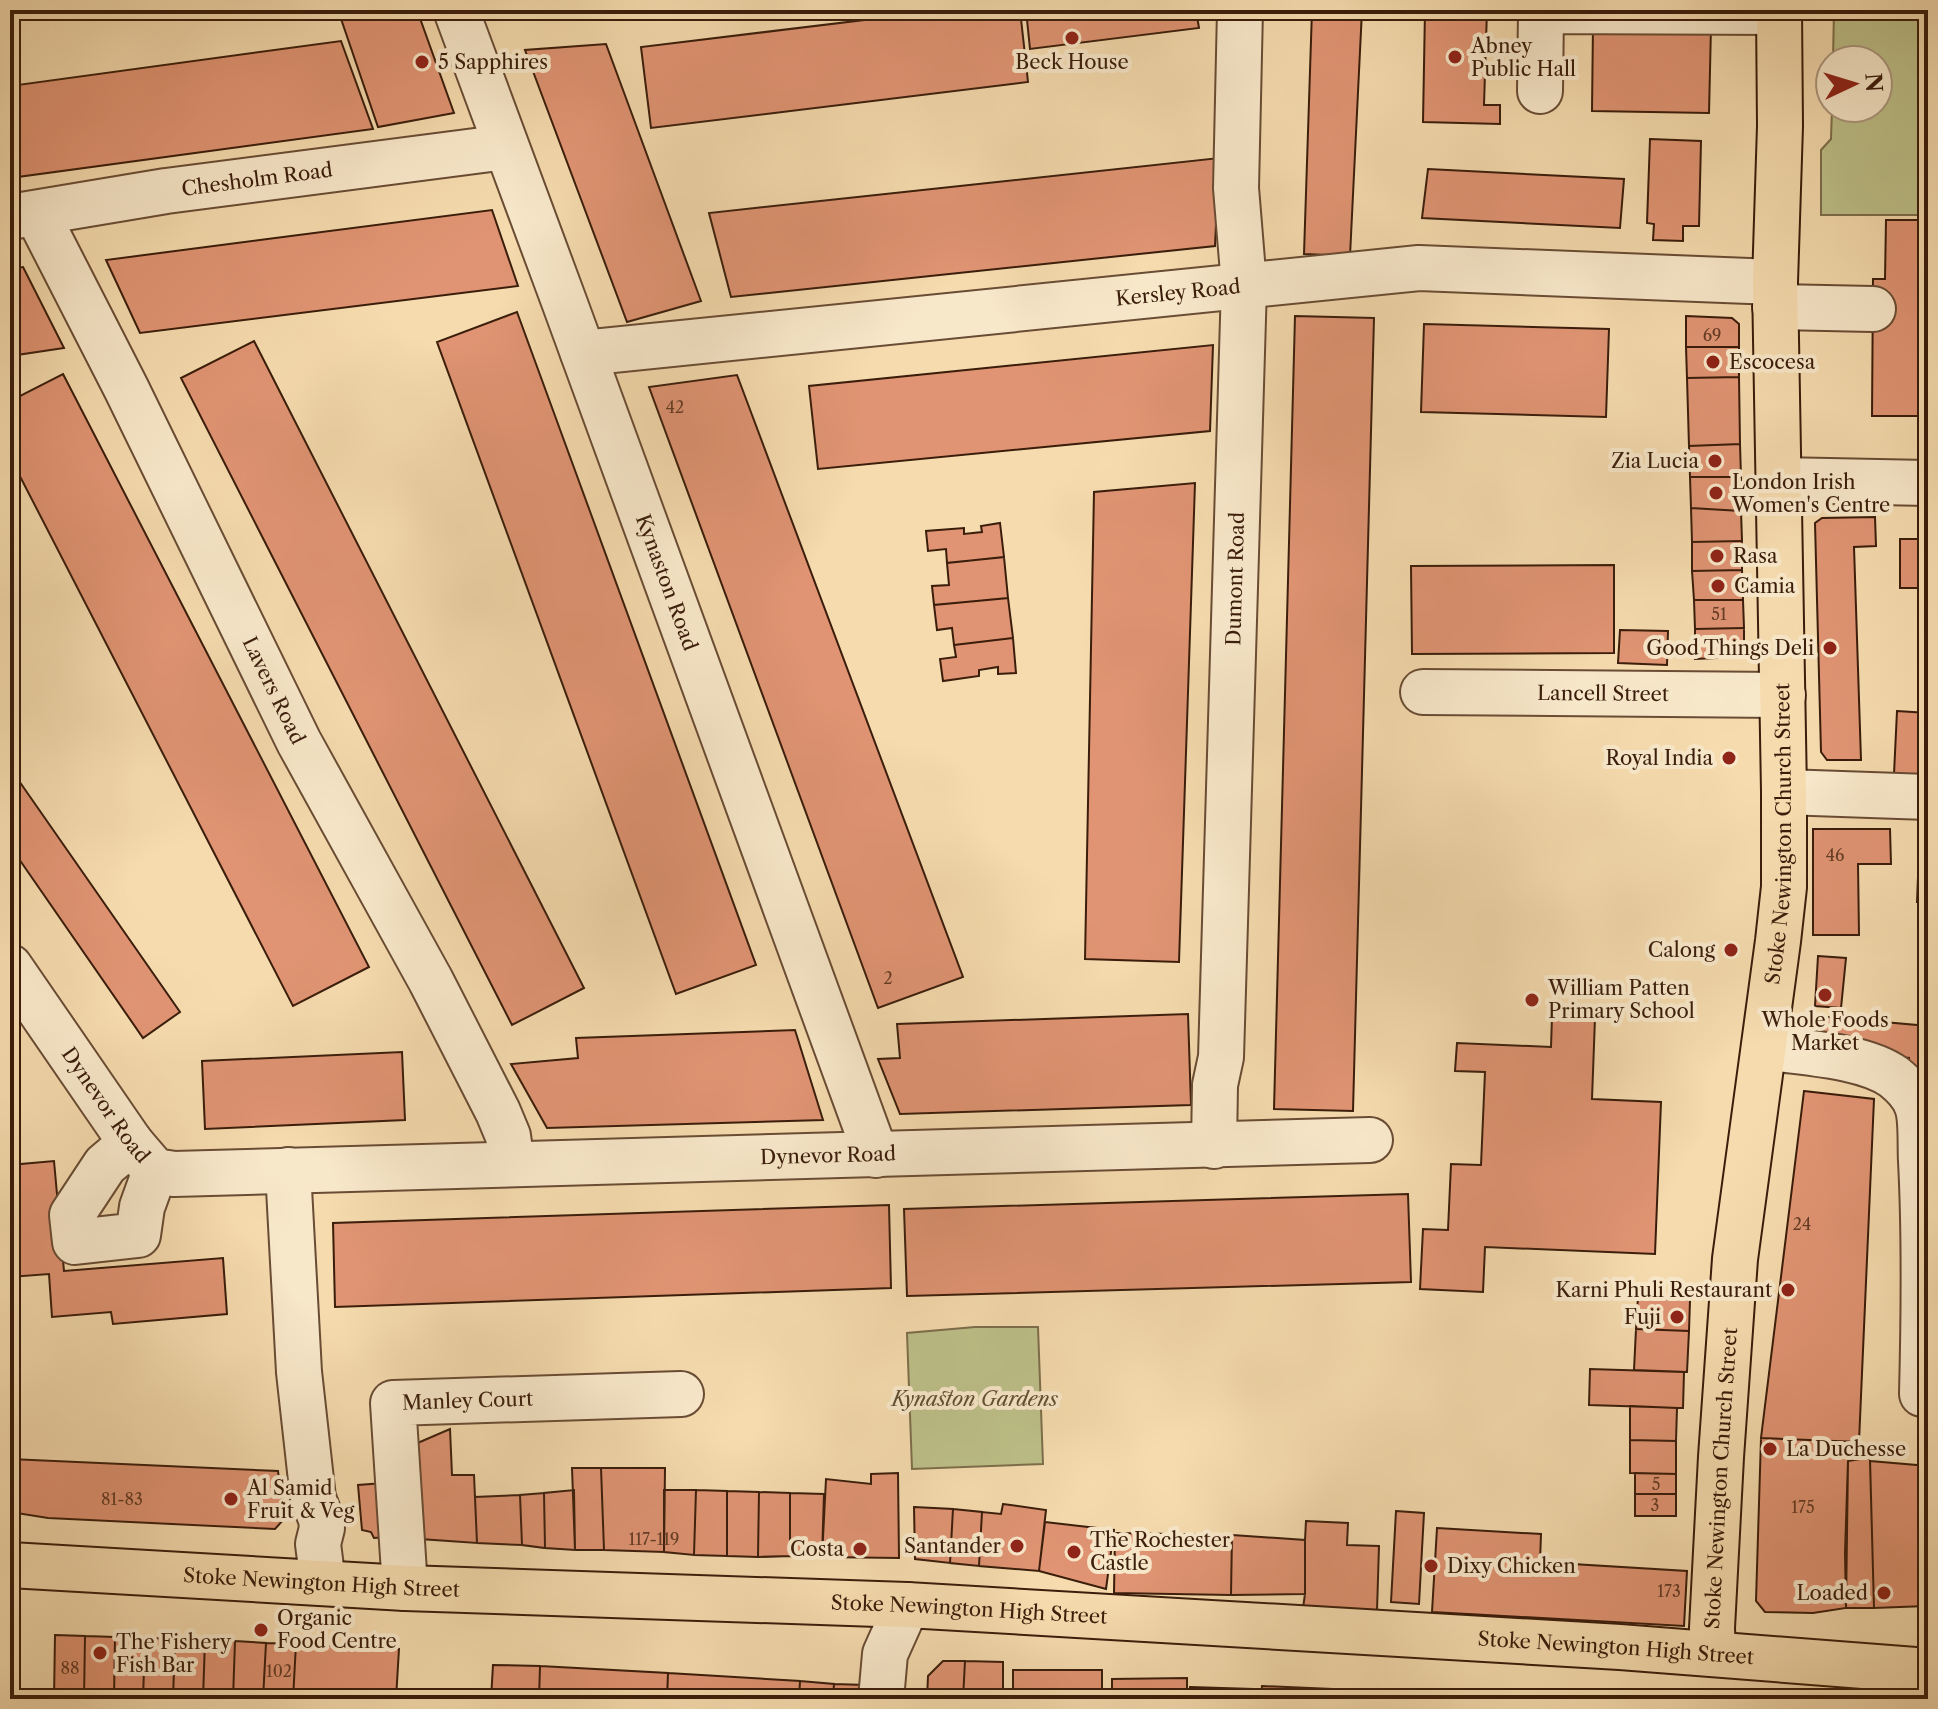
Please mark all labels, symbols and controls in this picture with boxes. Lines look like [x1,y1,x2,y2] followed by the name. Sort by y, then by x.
[1063,29,1081,47] marker: Beck House
[1470,34,1576,81] place label: Abney Public Hall
[1814,44,1894,124] north arrow
[1446,48,1464,66] marker: Abney Public Hall
[438,50,548,74] place label: 5 Sapphires
[1015,50,1129,74] place label: Beck House
[413,53,431,71] marker: 5 Sapphires
[1859,72,1888,93] text: N
[180,158,334,201] street label: Chesholm Road
[1114,274,1242,311] street label: Kersley Road
[1703,325,1721,345] house number: 69
[1729,350,1816,374] place label: Escocesa
[1704,353,1722,371] marker: Escocesa
[666,397,684,417] house number: 42
[1611,449,1699,473] place label: Zia Lucia
[1706,452,1724,470] marker: Zia Lucia
[1731,470,1890,517] place label: London Irish Women's Centre
[1707,484,1725,502] marker: London Irish Women's Centre
[631,511,703,654] street label: Kynaston Road
[1221,512,1249,646] street label: Dumont Road
[1733,544,1778,568] place label: Rasa
[1708,547,1726,565] marker: Rasa
[1734,574,1796,598] place label: Camia
[1709,577,1727,595] marker: Camia
[1711,604,1727,624] house number: 51
[237,633,310,748] street label: Lavers Road
[1646,636,1814,660] place label: Good Things Deli
[1821,639,1839,657] marker: Good Things Deli
[1537,681,1669,706] street label: Lancell Street
[1760,683,1796,986] street label: Stoke Newington Church Street
[1606,746,1713,770] place label: Royal India
[1720,749,1738,767] marker: Royal India
[1826,845,1844,865] house number: 46
[1648,938,1715,962] place label: Calong
[1722,941,1740,959] marker: Calong
[883,968,893,988] house number: 2
[1547,976,1695,1023] place label: William Patten Primary School
[1816,986,1834,1004] marker: Whole Foods Market
[1523,991,1541,1009] marker: William Patten Primary School
[1760,1008,1889,1055] place label: Whole Foods Market
[57,1043,155,1168] street label: Dynevor Road
[760,1141,896,1169] street label: Dynevor Road
[1793,1214,1811,1234] house number: 24
[1555,1278,1772,1302] place label: Karni Phuli Restaurant
[1779,1281,1797,1299] marker: Karni Phuli Restaurant
[1624,1305,1661,1329] place label: Fuji
[1668,1308,1686,1326] marker: Fuji
[1700,1327,1742,1630] street label: Stoke Newington Church Street
[402,1387,534,1415] street label: Manley Court
[890,1387,1058,1411] park label: Kynaston Gardens
[1786,1437,1906,1461] place label: La Duchesse
[1761,1440,1779,1458] marker: La Duchesse
[1652,1474,1660,1494] house number: 5
[246,1476,355,1523] place label: Al Samid Fruit & Veg
[101,1489,143,1509] house number: 81-83
[222,1490,240,1508] marker: Al Samid Fruit & Veg
[1651,1495,1659,1515] house number: 3
[1791,1497,1815,1517] house number: 175
[1090,1528,1231,1575] place label: The Rochester Castle
[629,1529,679,1549] house number: 117-119
[904,1534,1002,1558] place label: Santander
[790,1537,844,1561] place label: Costa
[1008,1537,1026,1555] marker: Santander
[851,1540,869,1558] marker: Costa
[1065,1543,1083,1561] marker: The Rochester Castle
[1447,1554,1576,1578] place label: Dixy Chicken
[1422,1557,1440,1575] marker: Dixy Chicken
[183,1563,460,1602] street label: Stoke Newington High Street
[1657,1581,1681,1601] house number: 173
[1797,1581,1868,1605] place label: Loaded
[1875,1584,1893,1602] marker: Loaded
[830,1590,1108,1629] street label: Stoke Newington High Street
[277,1606,397,1653] place label: Organic Food Centre
[252,1621,270,1639] marker: Organic Food Centre
[1477,1627,1755,1669] street label: Stoke Newington High Street
[116,1630,232,1677] place label: The Fishery Fish Bar
[91,1644,109,1662] marker: The Fishery Fish Bar
[61,1658,79,1678] house number: 88
[266,1661,292,1681] house number: 102

